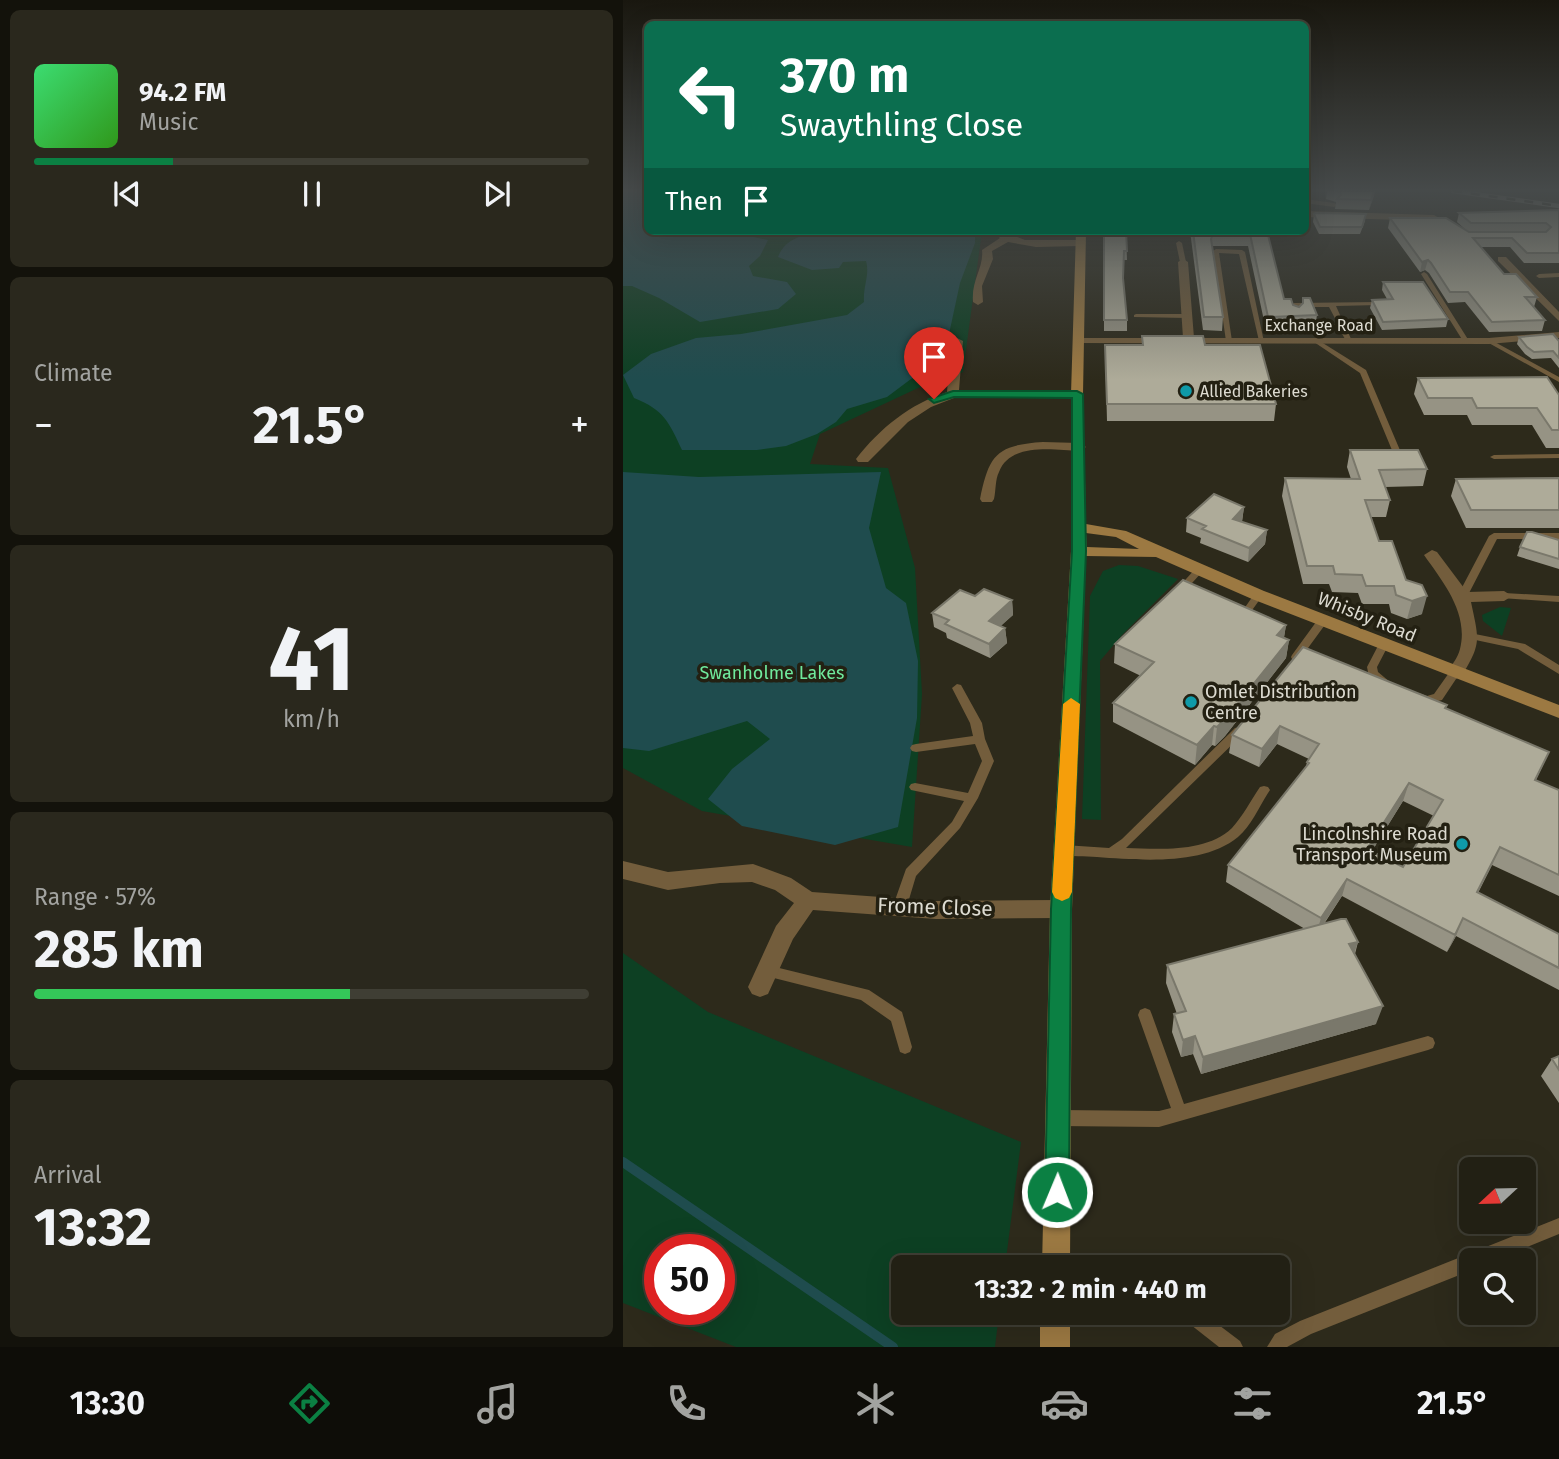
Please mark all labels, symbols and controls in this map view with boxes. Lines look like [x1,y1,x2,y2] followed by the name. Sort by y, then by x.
[780,46,909,105] text: 370 m
[665,49,756,140] icon: left
[139,77,226,108] text: 94.2 FM
[780,106,1023,144] text: Swaythling Close
[139,108,199,136] text: Music
[108,175,146,213] icon: previous
[293,175,331,213] icon: pause
[478,175,516,213] icon: next
[737,182,775,220] icon: arrive
[665,186,723,217] text: Then
[1264,316,1374,335] street label: Exchange Road
[904,327,964,399] pin
[915,338,953,376] icon: arrive
[34,359,113,387] text: Climate
[1200,382,1308,401] place label: Allied Bakeries
[1178,383,1194,399] marker: Allied Bakeries
[253,394,370,457] text: 21.5°
[34,402,53,448] text: −
[570,402,589,448] text: +
[1314,587,1420,647] street label: Whisby Road
[268,605,355,714] text: 41
[699,662,845,684] park label: Swanholme Lakes
[1205,681,1357,724] place label: Omlet Distribution Centre
[1183,694,1199,710] marker: Omlet Distribution Centre
[283,705,340,733] text: km/h
[1296,823,1448,866] place label: Lincolnshire Road Transport Museum
[1454,836,1470,852] marker: Lincolnshire Road Transport Museum
[34,883,156,911] text: Range · 57%
[877,892,993,922] street label: Frome Close
[34,918,204,981] text: 285 km
[1020,1155,1094,1229] position arrow
[1459,1157,1537,1234] north arrow
[1459,1157,1536,1325] map controls
[34,1161,101,1189] text: Arrival
[34,1196,152,1259] text: 13:32
[644,1234,735,1325] speed limit sign: 50
[1459,1248,1536,1325] button: search
[974,1274,1207,1305] text: 13:32 · 2 min · 440 m
[285,1379,334,1428] icon: directions
[473,1379,522,1428] icon: music
[662,1379,711,1428] icon: phone
[851,1379,900,1428] icon: climate
[1040,1379,1089,1428] icon: car
[1228,1379,1277,1428] icon: filters
[70,1384,145,1422] text: 13:30
[1417,1384,1489,1422] text: 21.5°

